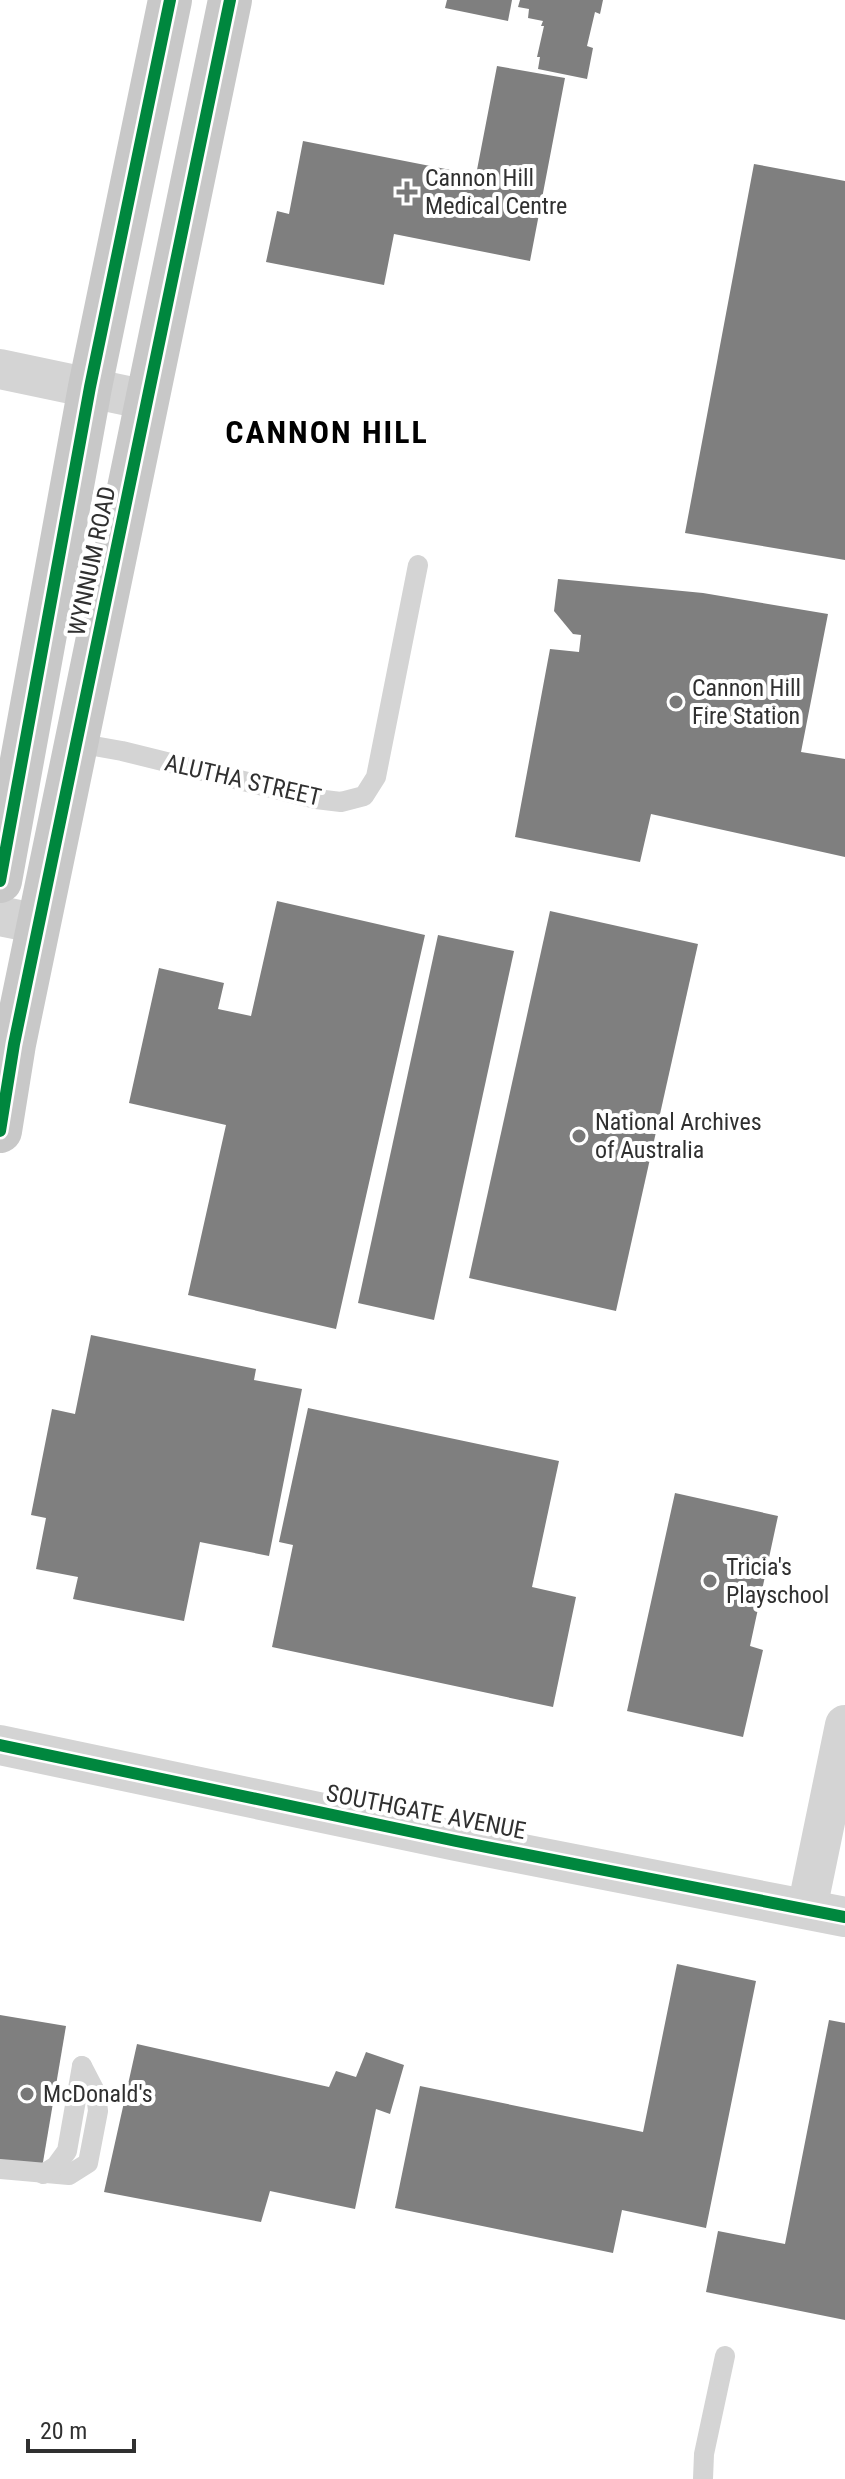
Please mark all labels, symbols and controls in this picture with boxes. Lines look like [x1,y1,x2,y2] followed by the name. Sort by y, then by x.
[425,164,567,220] place label: Cannon Hill Medical Centre
[396,181,418,203] marker: Cannon Hill Medical Centre
[225,413,429,451] district label: CANNON HILL
[62,484,122,638] street label: WYNNUM ROAD
[692,674,801,730] place label: Cannon Hill Fire Station
[667,693,685,711] marker: Cannon Hill Fire Station
[162,748,324,812] street label: ALUTHA STREET
[595,1108,762,1164] place label: National Archives of Australia
[570,1127,588,1145] marker: National Archives of Australia
[726,1553,829,1609] place label: Tricia's Playschool
[701,1572,719,1590] marker: Tricia's Playschool
[324,1779,528,1845] street label: SOUTHGATE AVENUE
[43,2080,153,2108] place label: McDonald's
[18,2085,36,2103] marker: McDonald's
[28,2403,134,2453] scale bar
[40,2417,87,2445] text: 20 m

